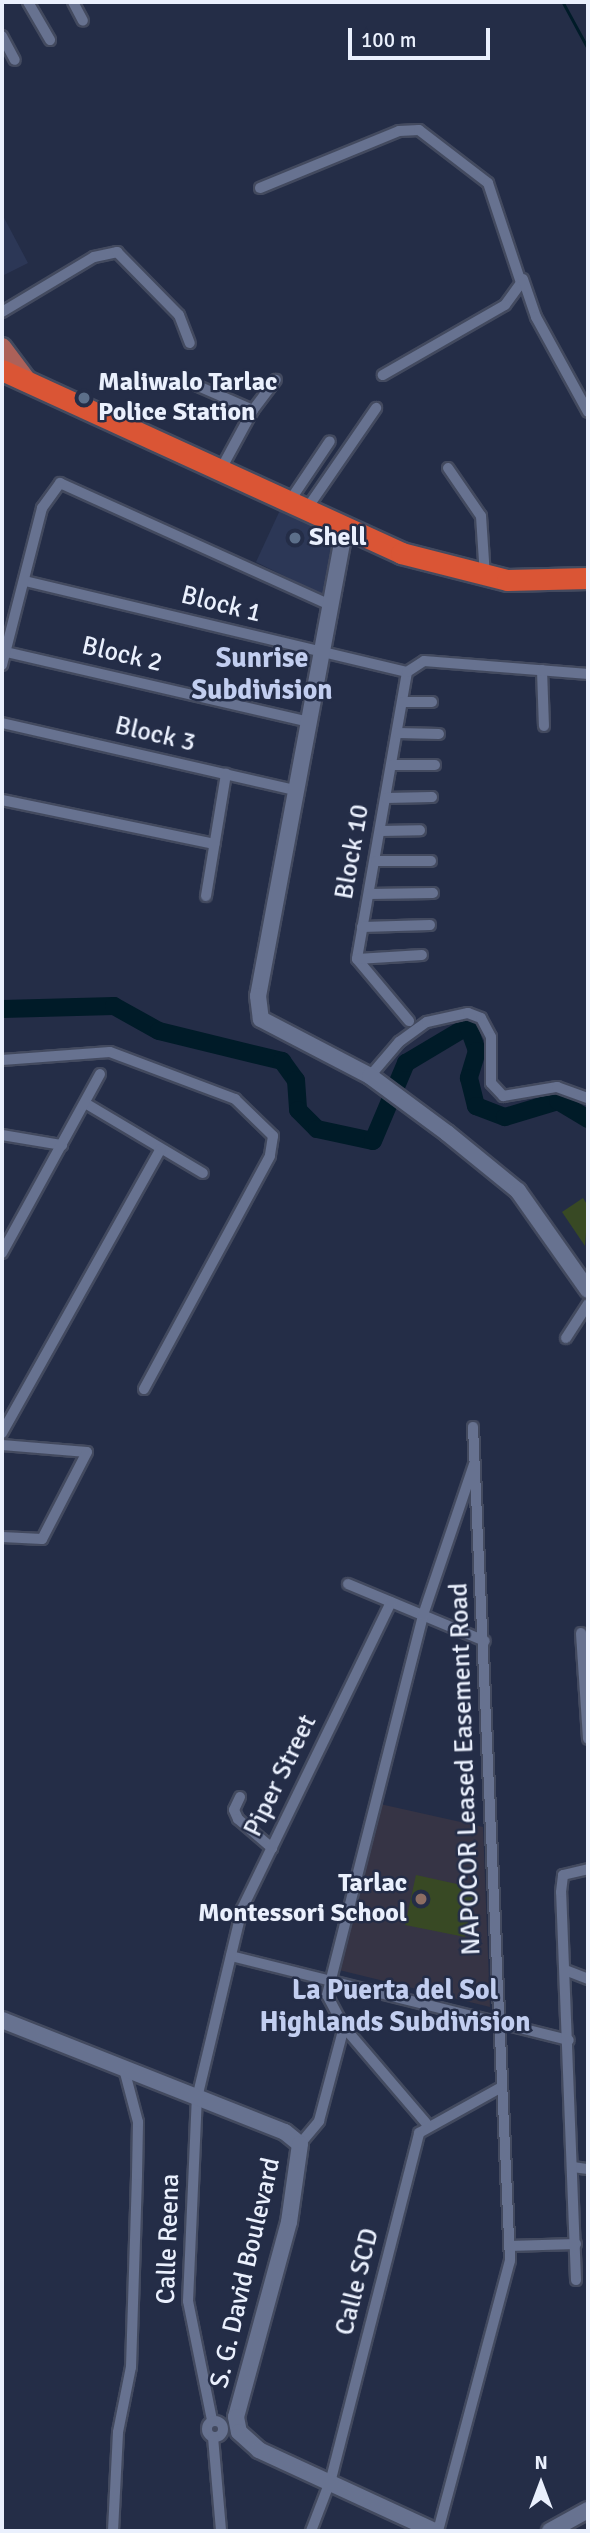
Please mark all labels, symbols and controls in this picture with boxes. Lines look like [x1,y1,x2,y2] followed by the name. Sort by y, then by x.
[352,14,494,58] scale bar
[361,27,416,53] text: 100 m
[98,367,277,428] place label: Maliwalo Tarlac Police Station
[76,390,92,406] marker: Maliwalo Tarlac Police Station
[309,522,367,554] place label: Shell
[287,530,303,546] marker: Shell
[178,580,264,630] street label: Block 1
[79,631,165,679] street label: Block 2
[191,641,333,707] district label: Sunrise Subdivision
[112,711,198,759] street label: Block 3
[329,802,377,902] street label: Block 10
[444,1582,488,1956] street label: NAPOCOR Leased Easement Road
[238,1710,324,1842] street label: Piper Street
[198,1868,407,1930] place label: Tarlac Montessori School
[413,1891,429,1907] marker: Tarlac Montessori School
[259,1973,531,2039] district label: La Puerta del Sol Highlands Subdivision
[204,2155,288,2391] street label: S. G. David Boulevard
[151,2173,187,2305] street label: Calle Reena
[330,2225,386,2339] street label: Calle SCD
[506,2449,576,2519] north arrow
[534,2451,548,2475] text: N

